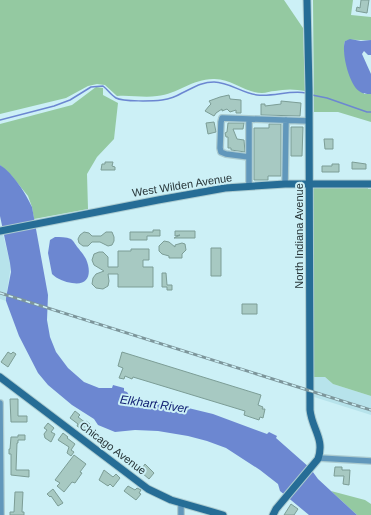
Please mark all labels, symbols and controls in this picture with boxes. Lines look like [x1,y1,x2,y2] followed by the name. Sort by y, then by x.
[131,171,233,199] street label: West Wilden Avenue
[293,183,305,289] street label: North Indiana Avenue
[119,392,190,416] water label: Elkhart River
[77,419,149,477] street label: Chicago Avenue

